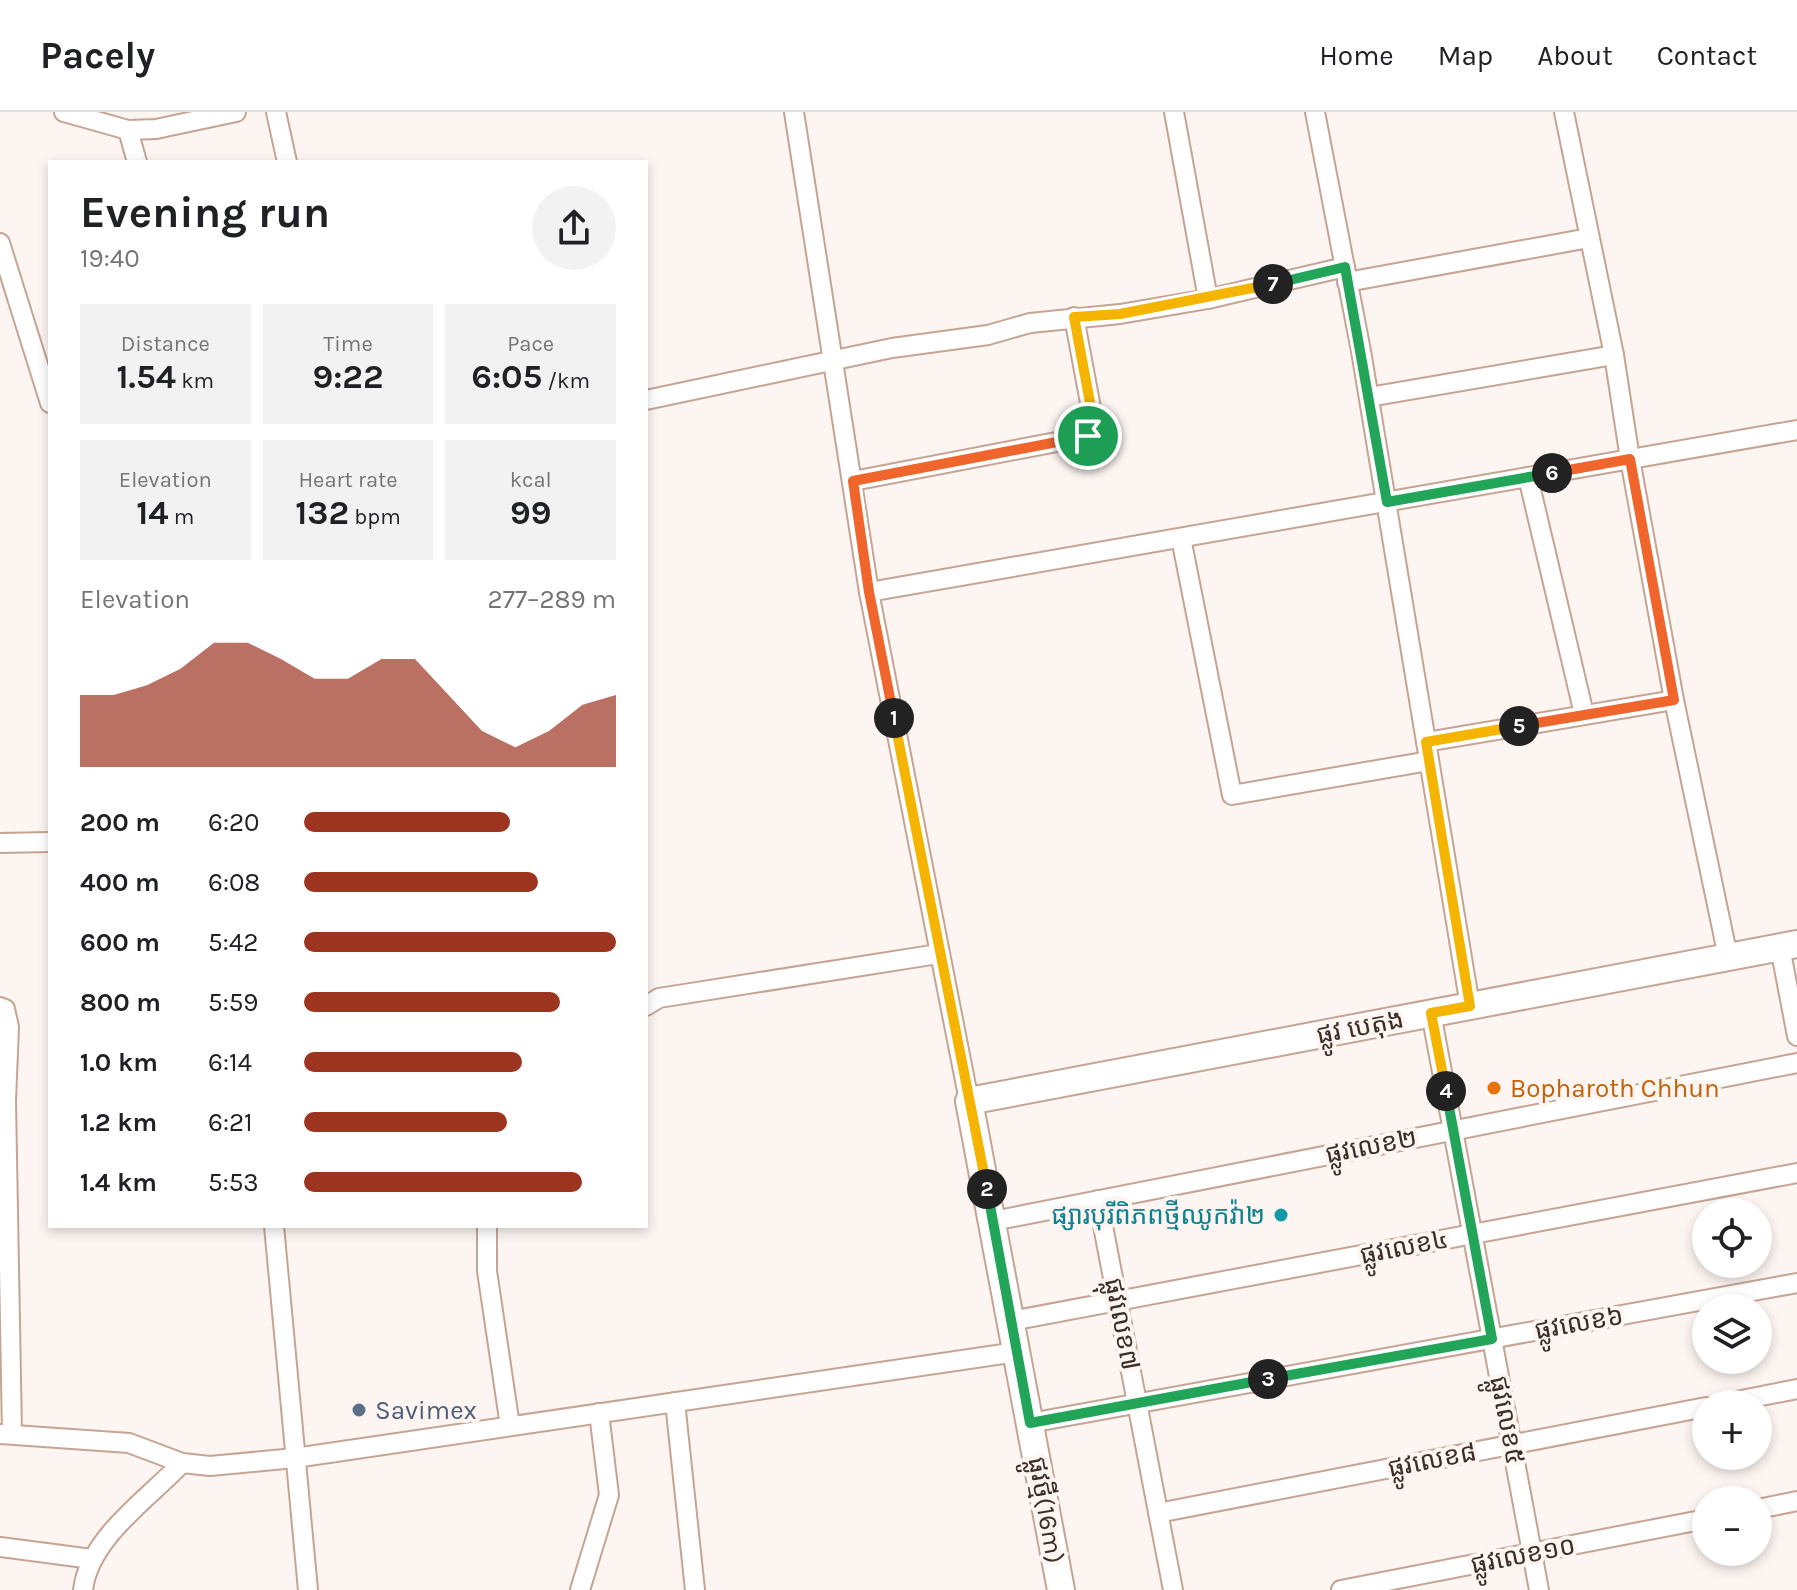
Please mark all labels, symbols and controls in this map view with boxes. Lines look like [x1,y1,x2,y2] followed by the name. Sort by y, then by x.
[40,33,155,78] text: Pacely
[1319,39,1394,72] text: Home
[1438,39,1493,72] text: Map
[1537,39,1613,72] text: About
[1657,39,1757,72] text: Contact
[532,186,616,270] button: share
[80,187,330,238] text: Evening run
[80,243,140,274] text: 19:40
[1253,264,1293,304] pin: 7
[1268,271,1278,297] text: 7
[121,331,210,357] text: Distance
[323,331,373,357] text: Time
[507,331,554,357] text: Pace
[117,357,176,397] text: 1.54
[312,357,384,397] text: 9:22
[471,357,542,397] text: 6:05
[176,368,214,394] text: km
[542,368,590,394] text: /km
[1054,402,1122,470] pin
[1066,414,1110,458] icon: arrive
[1532,453,1572,493] pin: 6
[1545,460,1559,486] text: 6
[119,467,212,493] text: Elevation
[298,467,398,493] text: Heart rate
[510,467,552,493] text: kcal
[136,493,169,533] text: 14
[295,493,349,533] text: 132
[510,493,551,533] text: 99
[169,504,194,530] text: m
[349,504,401,530] text: bpm
[80,584,190,615] text: Elevation
[488,584,616,615] text: 277–289 m
[874,698,914,738] pin: 1
[890,705,898,731] text: 1
[1499,706,1539,746] pin: 5
[1513,713,1525,739] text: 5
[80,807,160,838] text: 200 m
[208,807,259,838] text: 6:20
[80,867,160,898] text: 400 m
[208,867,260,898] text: 6:08
[80,927,160,958] text: 600 m
[208,927,258,958] text: 5:42
[80,987,161,1018] text: 800 m
[208,987,258,1018] text: 5:59
[1314,1003,1408,1058] street label: ផ្លូវ បេតុង
[80,1047,158,1078] text: 1.0 km
[208,1047,252,1078] text: 6:14
[1426,1071,1466,1111] pin: 4
[1510,1073,1720,1104] place label: Bopharoth Chhun
[1439,1078,1453,1104] text: 4
[1485,1079,1503,1097] marker: Bopharoth Chhun
[80,1107,157,1138] text: 1.2 km
[208,1107,253,1138] text: 6:21
[1323,1122,1421,1178] street label: ផ្លូវលេខ២
[80,1167,157,1198] text: 1.4 km
[208,1167,259,1198] text: 5:53
[967,1169,1007,1209] pin: 2
[980,1176,994,1202] text: 2
[1692,1198,1772,1566] map controls
[1692,1198,1772,1278] button: locate
[1051,1199,1265,1231] place label: ផ្សារបុរីពិភពថ្មីឈូកវ៉ា២
[1272,1206,1290,1224] marker: ផ្សារបុរីពិភពថ្មីឈូកវ៉ា២
[1357,1223,1452,1278] street label: ផ្លូវលេខ៤
[1090,1275,1146,1374] street label: ផ្លុវលេខ៧
[1692,1294,1772,1374] button: layers
[1532,1300,1627,1354] street label: ផ្លូវលេខ៦
[1248,1359,1288,1399] pin: 3
[1261,1366,1275,1392] text: 3
[1476,1373,1531,1468] street label: ផ្លូវលេខ៥
[1692,1390,1772,1470] button: +
[375,1395,477,1426] place label: Savimex
[350,1401,368,1419] marker: Savimex
[1385,1436,1480,1491] street label: ផ្លូវលេខ៨
[1014,1454,1071,1567] street label: ផ្លូវថ្មី(16m)
[1692,1486,1772,1566] button: −
[1468,1530,1580,1588] street label: ផ្លូវលេខ១០

